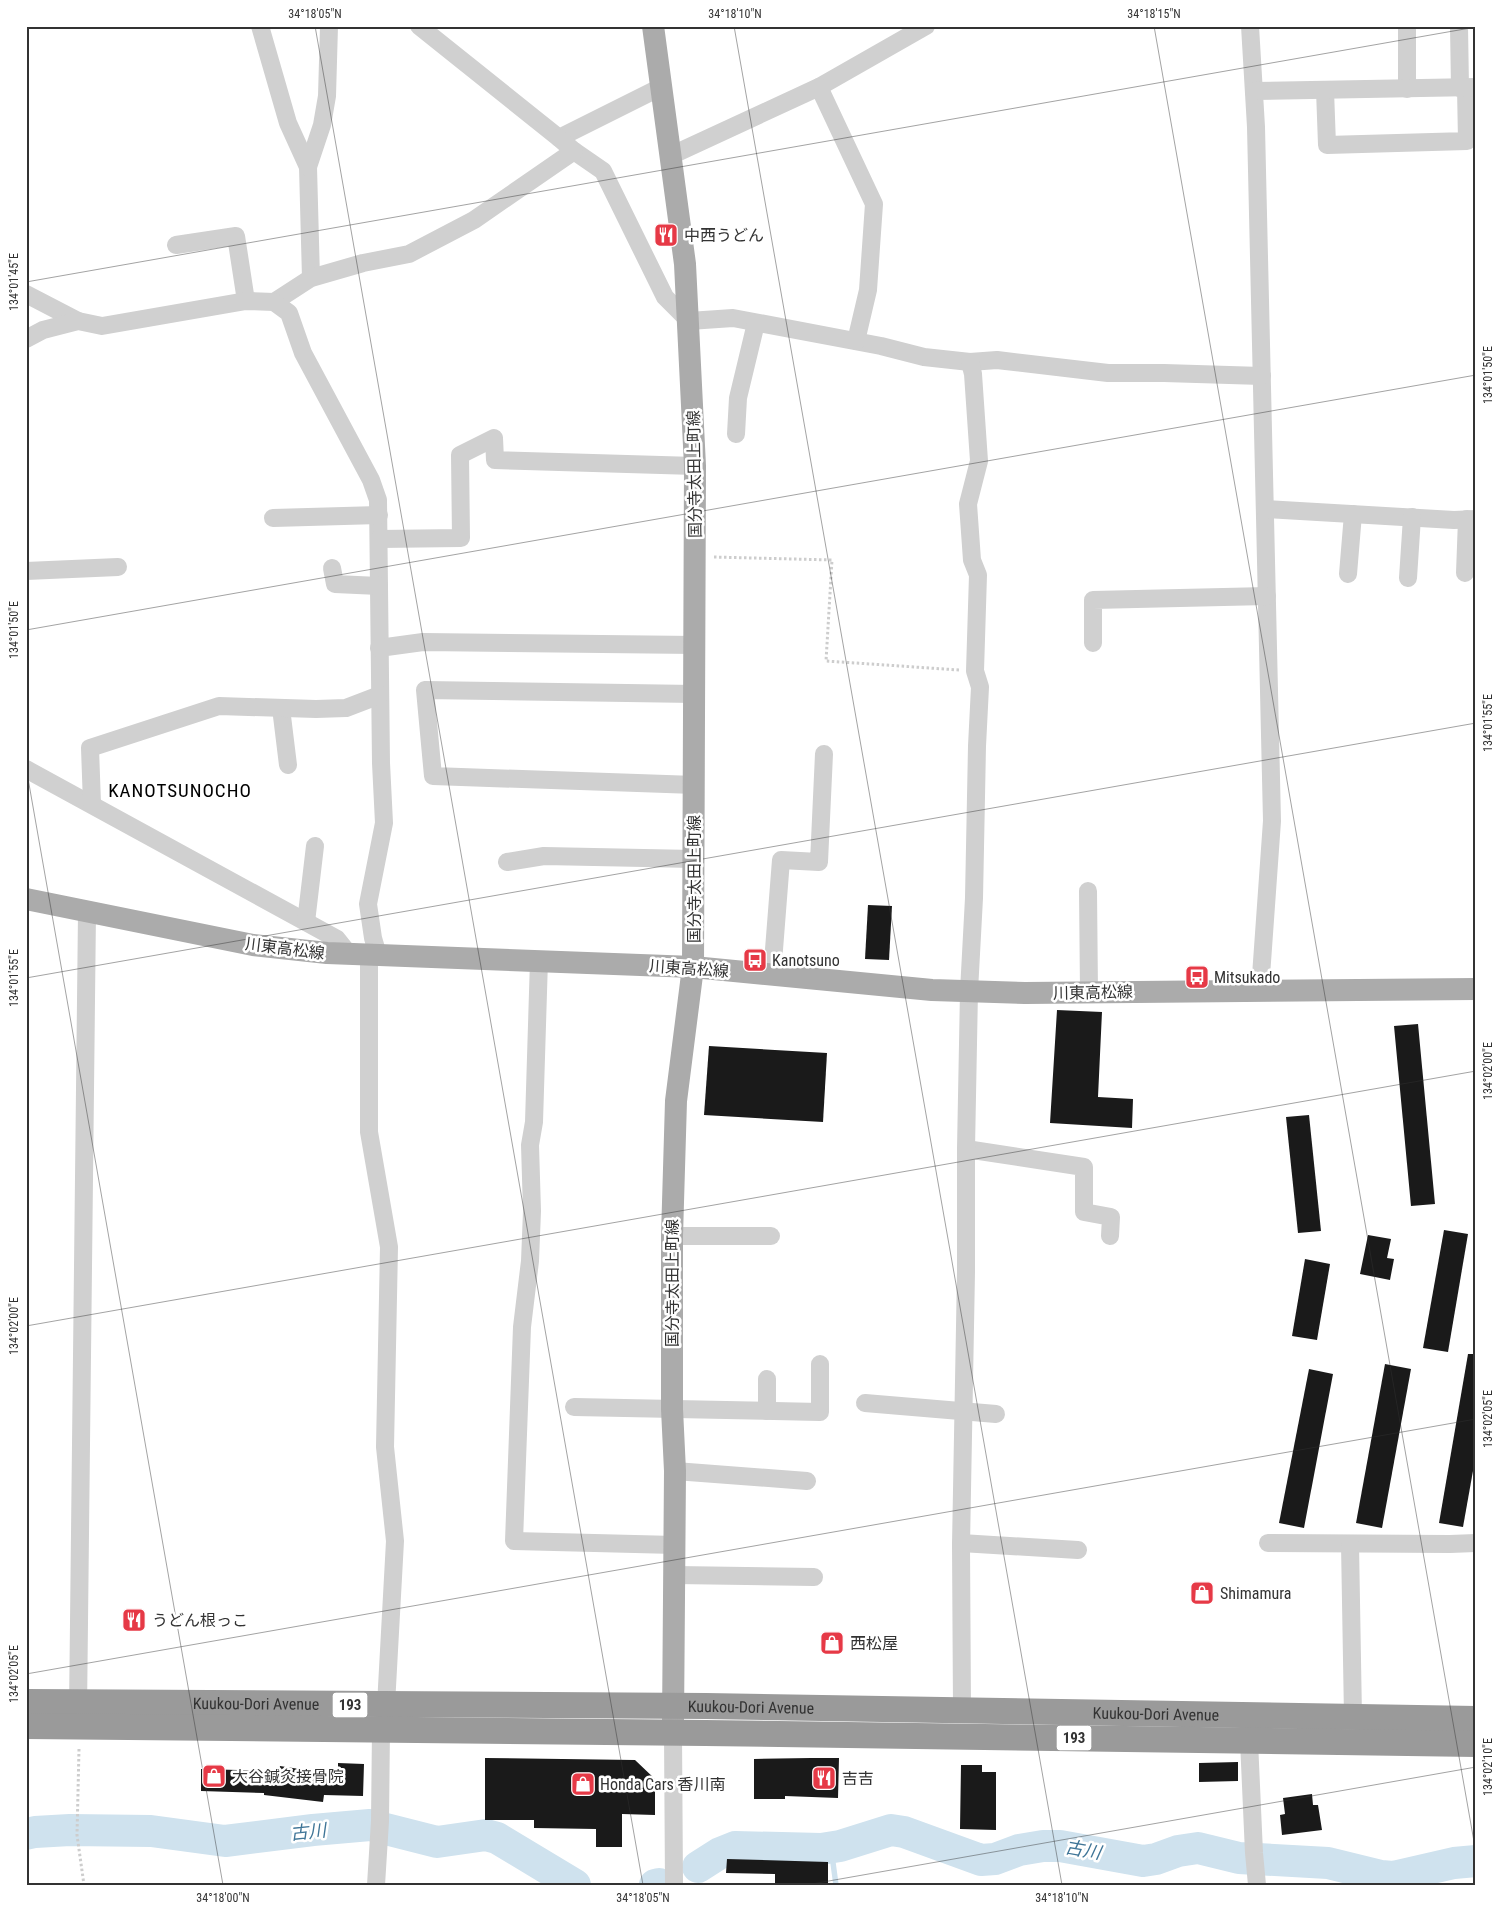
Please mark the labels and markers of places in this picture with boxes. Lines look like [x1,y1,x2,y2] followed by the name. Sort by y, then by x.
[653,222,679,248] restaurant icon: 中西うどん
[684,226,764,245] place label: 中西うどん
[742,947,768,973] bus stop icon: Kanotsuno
[772,951,840,970] place label: Kanotsuno
[1184,964,1210,990] bus stop icon: Mitsukado
[1214,968,1280,987] place label: Mitsukado
[1189,1580,1215,1606] shop icon: Shimamura
[1220,1584,1291,1603] place label: Shimamura
[121,1607,147,1633] restaurant icon: うどん根っこ
[152,1611,248,1630] place label: うどん根っこ
[819,1630,845,1656] shop icon: 西松屋
[850,1634,898,1653] place label: 西松屋
[201,1763,227,1789] shop icon: 大谷鍼灸接骨院
[811,1765,837,1791] restaurant icon: 吉吉
[232,1767,344,1786] place label: 大谷鍼灸接骨院
[842,1769,874,1788] place label: 吉吉
[570,1771,596,1797] shop icon: Honda Cars 香川南
[600,1775,726,1794] place label: Honda Cars 香川南

